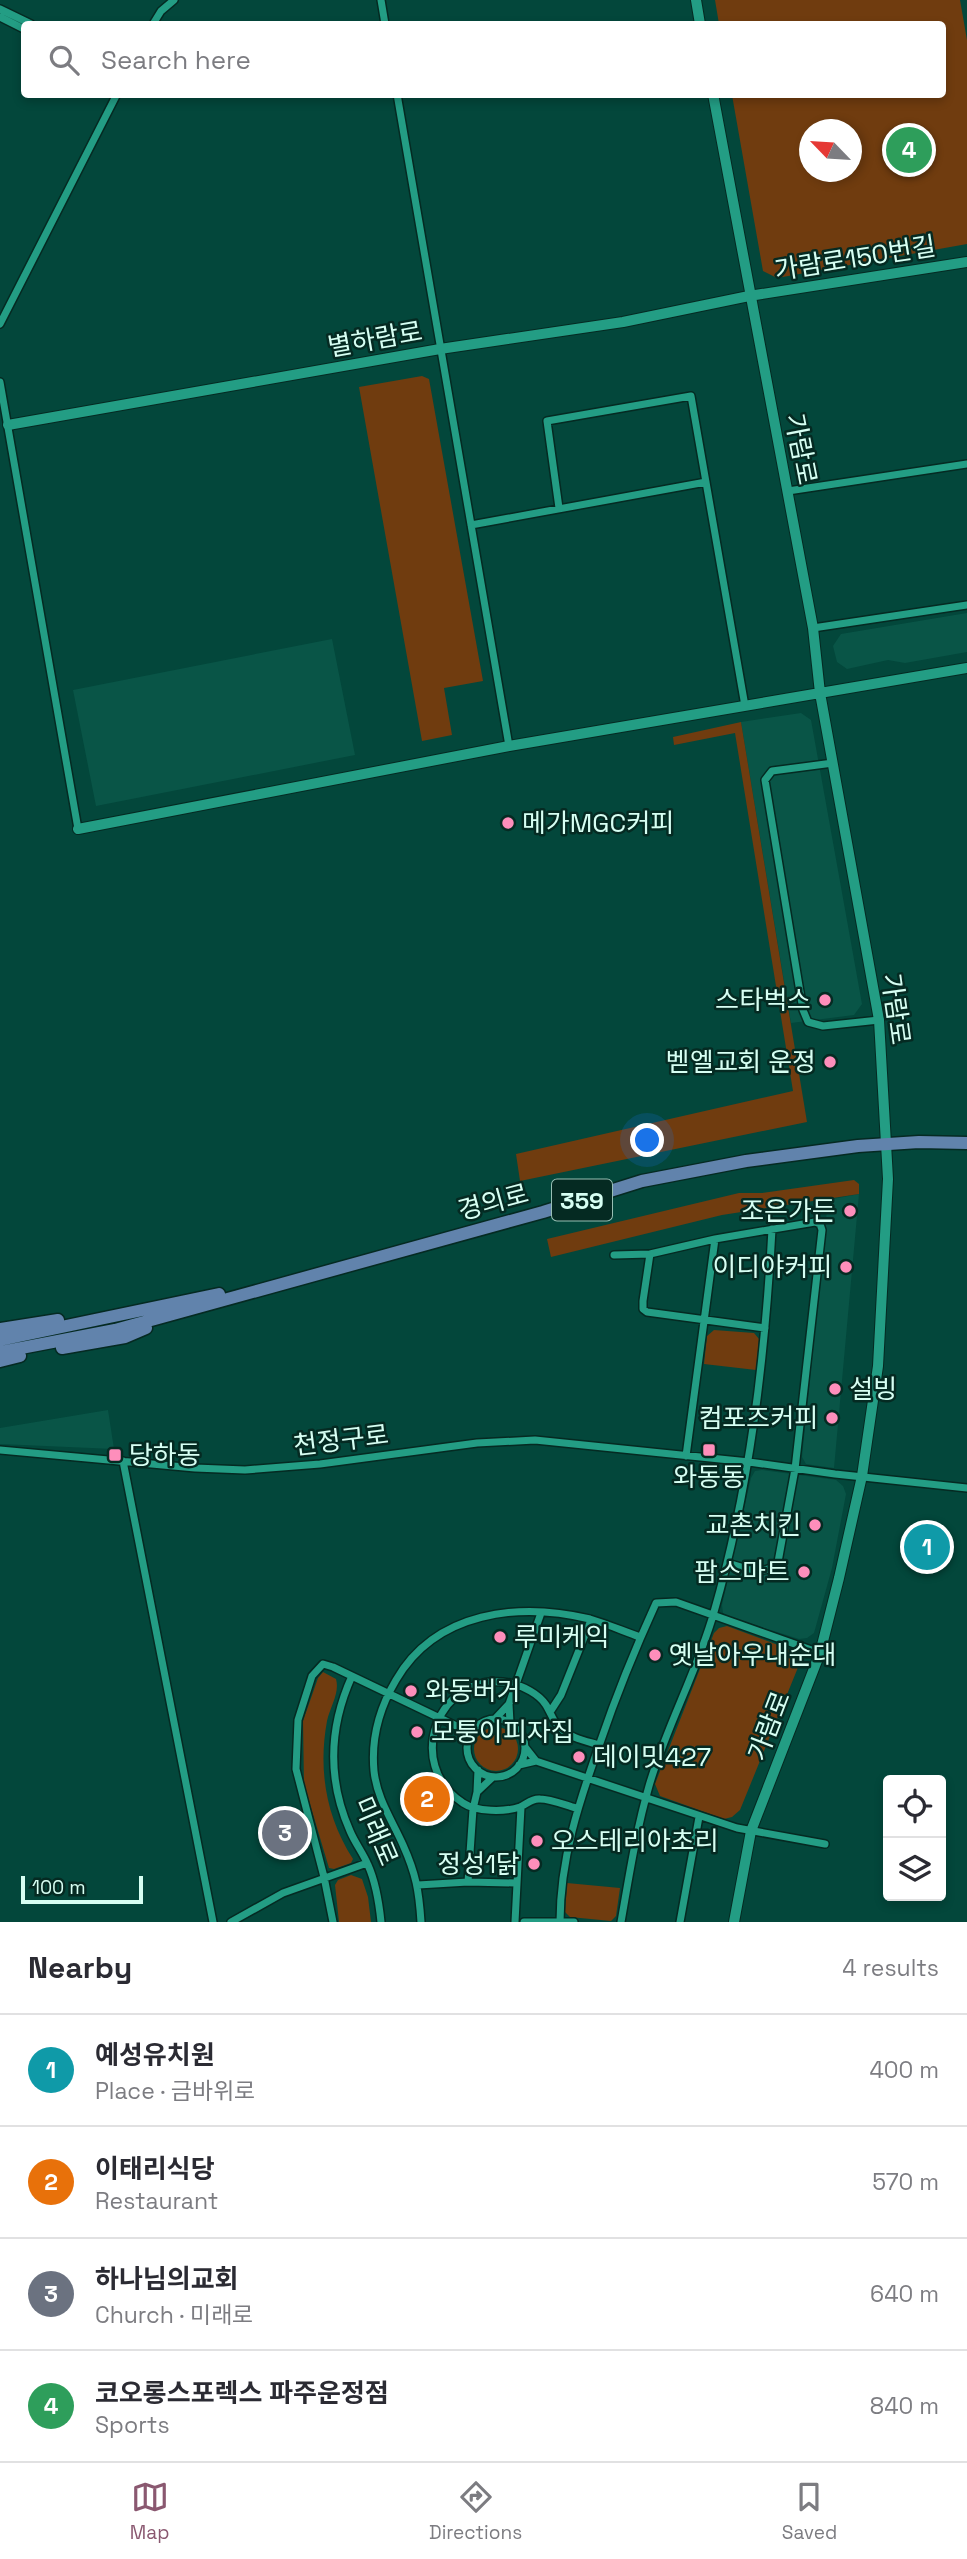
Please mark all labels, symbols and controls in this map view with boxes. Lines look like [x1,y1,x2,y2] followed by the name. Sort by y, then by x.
[21,21,946,98] search box
[45,41,83,79] icon: search
[101,43,251,77] text: Search here
[799,119,862,182] north arrow
[886,124,932,176] pin: 4
[772,228,938,288] street label: 가람로150번길
[325,314,425,364] street label: 별하람로
[777,411,825,487] street label: 가람로
[522,806,674,840] place label: 메가MGC커피
[500,815,516,831] marker: 메가MGC커피
[874,971,918,1047] street label: 가람로
[715,983,811,1017] place label: 스타벅스
[817,992,833,1008] marker: 스타벅스
[666,1045,816,1079] place label: 벧엘교회 운정
[822,1054,838,1070] marker: 벧엘교회 운정
[630,1123,664,1157] your location
[454,1176,532,1228] street label: 경의로
[552,1180,612,1220] road number: 359
[740,1194,836,1228] place label: 조은가든
[842,1203,858,1219] marker: 조은가든
[712,1250,832,1284] place label: 이디야커피
[838,1259,854,1275] marker: 이디야커피
[849,1372,897,1406] place label: 설빙
[827,1381,843,1397] marker: 설빙
[698,1401,818,1435] place label: 컴포즈커피
[824,1410,840,1426] marker: 컴포즈커피
[291,1417,391,1463] street label: 천정구로
[129,1438,201,1472] place label: 당하동
[701,1442,717,1458] marker: 와동동
[107,1447,123,1463] marker: 당하동
[673,1460,745,1494] place label: 와동동
[705,1508,801,1542] place label: 교촌치킨
[807,1517,823,1533] marker: 교촌치킨
[904,1521,950,1573] pin: 1
[694,1555,790,1589] place label: 팜스마트
[796,1564,812,1580] marker: 팜스마트
[514,1620,610,1654] place label: 루미케익
[492,1629,508,1645] marker: 루미케익
[669,1638,836,1672] place label: 옛날아우내순대
[647,1647,663,1663] marker: 옛날아우내순대
[425,1674,521,1708] place label: 와동버거
[403,1683,419,1699] marker: 와동버거
[740,1686,798,1766] street label: 가람로
[431,1715,575,1749] place label: 모퉁이피자집
[409,1724,425,1740] marker: 모퉁이피자집
[593,1740,711,1774] place label: 데이밋427
[571,1749,587,1765] marker: 데이밋427
[404,1773,450,1825] pin: 2
[883,1775,946,1901] map controls
[883,1775,946,1838] button: locate
[346,1791,406,1871] street label: 미래로
[262,1807,308,1859] pin: 3
[551,1824,718,1858] place label: 오스테리아초리
[529,1833,545,1849] marker: 오스테리아초리
[883,1838,946,1901] button: layers
[437,1847,520,1881] place label: 정성1닭
[526,1856,542,1872] marker: 정성1닭
[21,1873,144,1905] scale bar
[32,1875,86,1900] text: 100 m
[28,1948,132,1987] text: Nearby
[842,1953,939,1983] text: 4 results
[95,2038,215,2072] text: 예성유치원
[46,2055,56,2085] text: 1
[869,2055,939,2085] text: 400 m
[95,2076,256,2106] text: Place · 금바위로
[95,2152,215,2186] text: 이태리식당
[44,2167,58,2197] text: 2
[872,2167,939,2197] text: 570 m
[95,2186,218,2216] text: Restaurant
[95,2262,239,2296] text: 하나님의교회
[44,2279,58,2309] text: 3
[870,2279,939,2309] text: 640 m
[95,2300,253,2330] text: Church · 미래로
[95,2376,389,2410] text: 코오롱스포렉스 파주운정점
[44,2391,58,2421] text: 4
[870,2391,939,2421] text: 840 m
[95,2410,170,2440] text: Sports
[130,2478,169,2545] tab: Map
[429,2478,522,2545] tab: Directions
[782,2478,837,2545] tab: Saved

